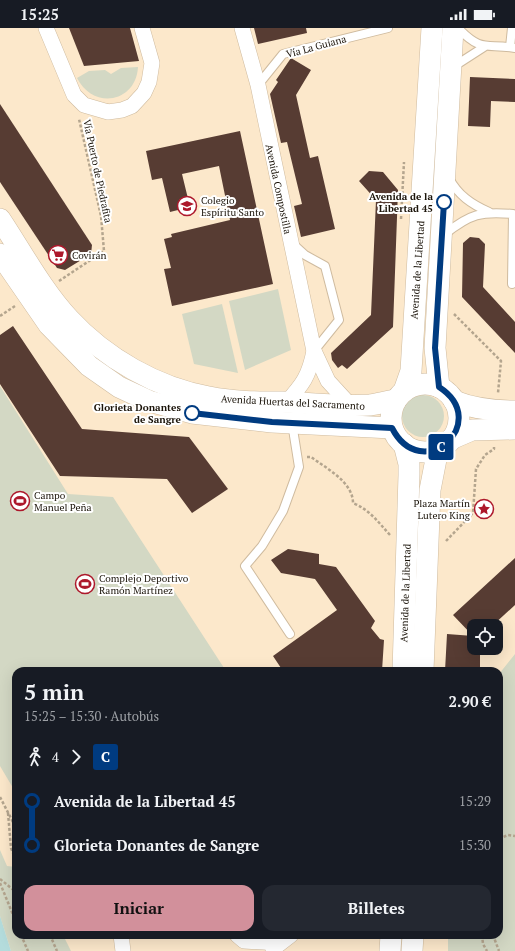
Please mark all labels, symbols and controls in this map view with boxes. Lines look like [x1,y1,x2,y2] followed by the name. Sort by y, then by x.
[20,4,59,24] text: 15:25
[285,32,348,61] street label: Vía La Guiana
[80,118,115,224] street label: Vía Puerto de Piedrafita
[263,143,294,235] street label: Avenida Compostilla
[369,190,433,215] place label: Avenida de la Libertad 45
[201,194,265,219] place label: Colegio Espíritu Santo
[436,194,452,210] marker: Avenida de la Libertad 45
[176,195,198,217] school or university icon: Colegio Espíritu Santo
[408,220,427,320] street label: Avenida de la Libertad
[47,244,69,266] supermarket icon: Covirán
[72,249,107,262] place label: Covirán
[221,392,366,413] street label: Avenida Huertas del Sacramento
[94,401,182,426] place label: Glorieta Donantes de Sangre
[184,405,200,421] marker: Glorieta Donantes de Sangre
[428,434,454,460] line badge: C
[436,437,446,456] text: C
[34,489,92,514] place label: Campo Manuel Peña
[9,490,31,512] sports icon: Campo Manuel Peña
[413,497,471,522] place label: Plaza Martín Lutero King
[473,498,495,520] place icon: Plaza Martín Lutero King
[397,543,414,643] street label: Avenida de la Libertad
[99,572,189,597] place label: Complejo Deportivo Ramón Martínez
[74,573,96,595] sports icon: Complejo Deportivo Ramón Martínez
[467,619,503,655] map controls
[467,619,503,655] button: locate
[24,677,84,706] text: 5 min
[449,691,491,711] text: 2.90 €
[24,707,159,725] text: 15:25 – 15:30 · Autobús
[24,746,46,768] icon: walk
[65,746,87,768] icon: forward
[101,747,110,766] text: C
[52,748,59,766] text: 4
[54,791,236,811] text: Avenida de la Libertad 45
[459,792,491,810] text: 15:29
[54,835,259,855] text: Glorieta Donantes de Sangre
[459,836,491,854] text: 15:30
[24,885,254,931] button: Iniciar
[262,885,491,931] button: Billetes

